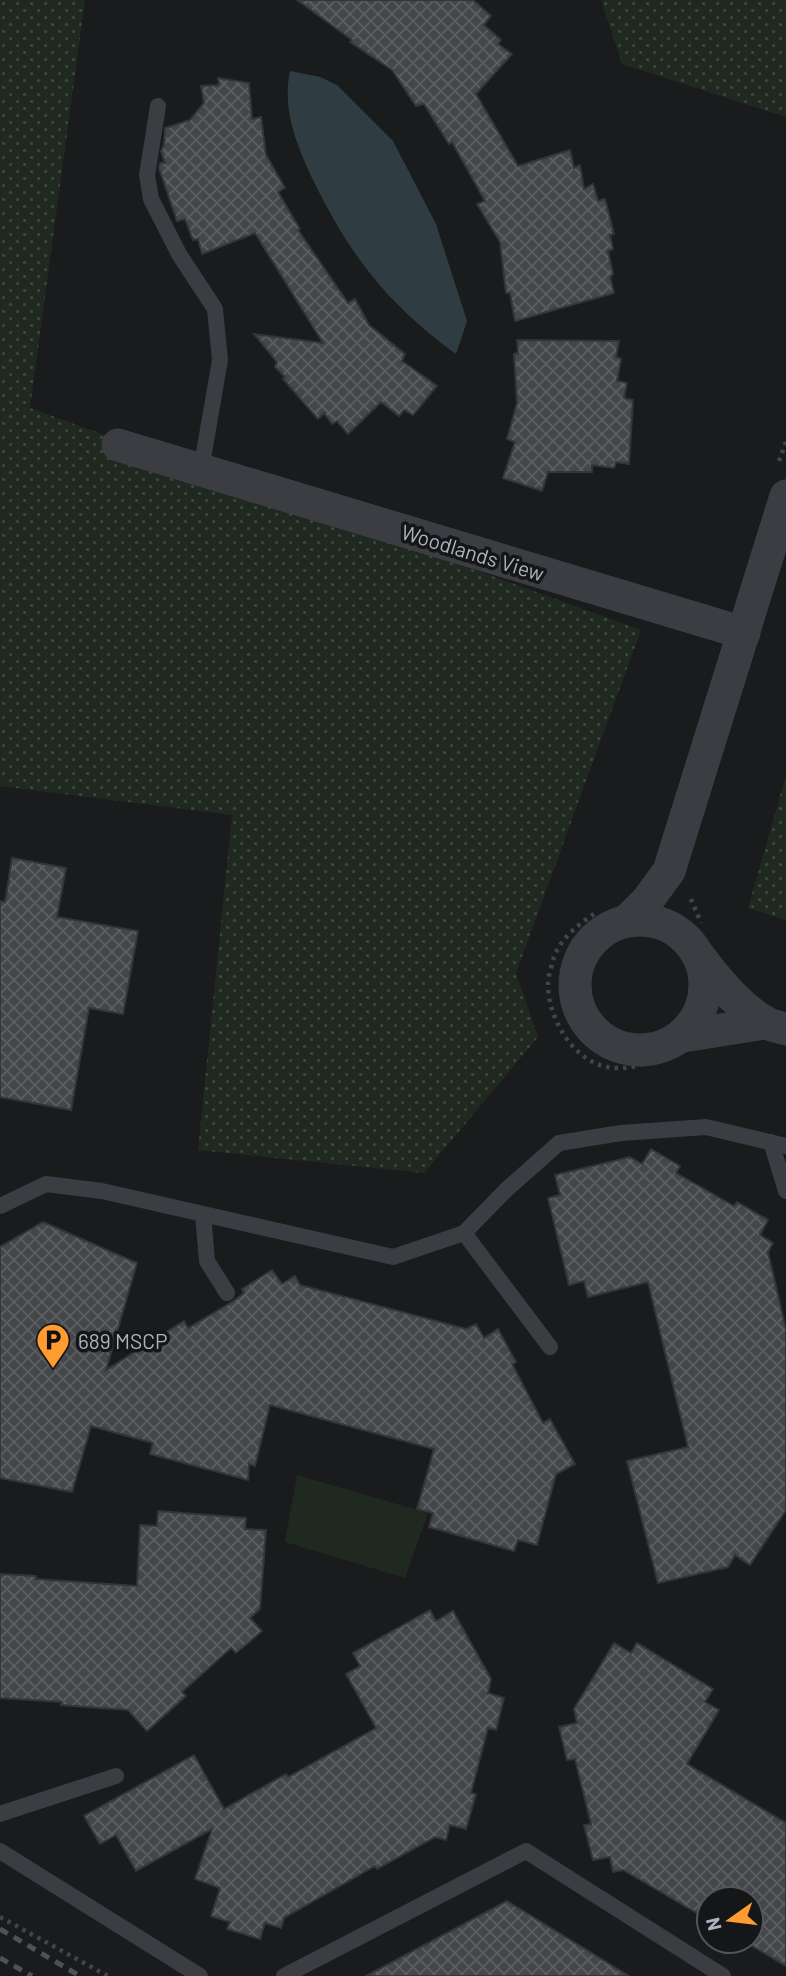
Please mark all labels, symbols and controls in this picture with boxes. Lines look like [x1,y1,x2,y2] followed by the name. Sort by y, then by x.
[399,518,547,586] street label: Woodlands View
[34,1321,72,1370] parking icon: 689 MSCP
[78,1328,167,1353] place label: 689 MSCP
[695,1885,765,1955] north arrow
[700,1915,726,1933] text: N

